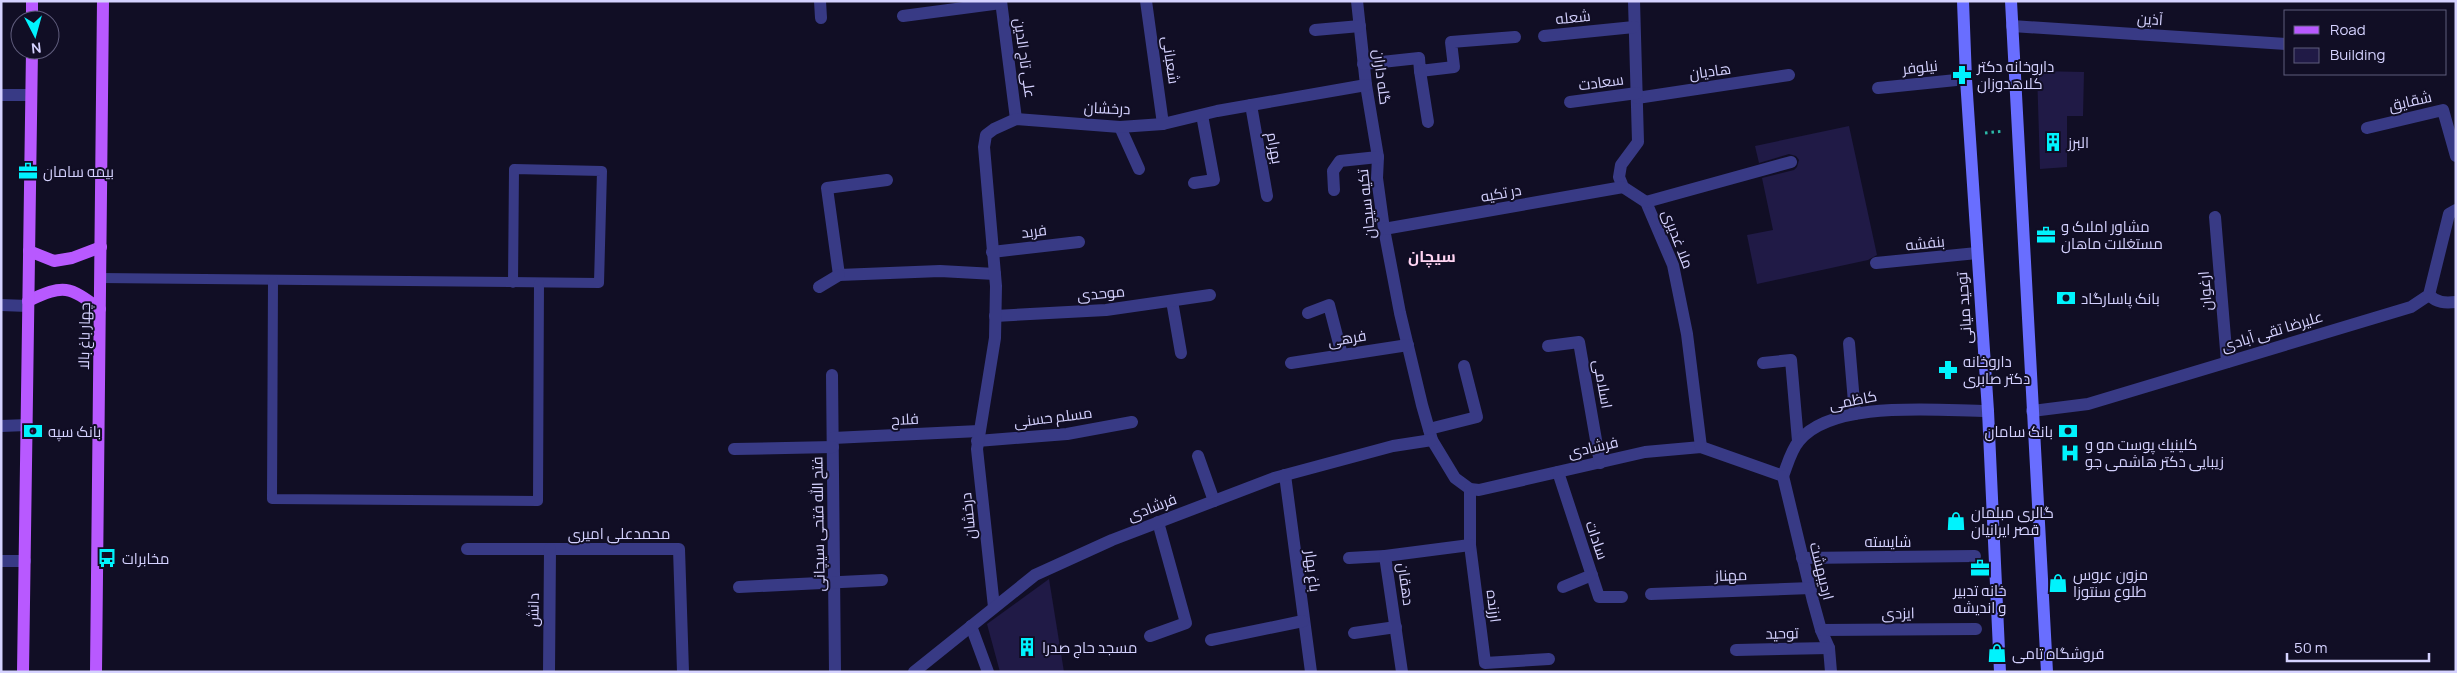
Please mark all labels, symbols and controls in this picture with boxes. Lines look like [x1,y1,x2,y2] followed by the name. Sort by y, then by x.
[1554,5,1592,29] street label: شعله
[2136,8,2164,30] street label: آذین
[10,10,60,60] north arrow
[2284,10,2447,75] legend
[1008,17,1041,99] street label: علی تاج الدین
[2330,19,2366,40] text: Road
[1157,35,1185,85] street label: شعبانی
[30,38,42,58] text: N
[2330,44,2385,65] text: Building
[1368,48,1396,106] street label: گله داران
[1900,55,1939,79] street label: نیلوفر
[1976,56,2054,94] place label: داروخانه دکتر کلاهدوزان
[1688,58,1732,84] street label: هادیان
[1951,64,1973,86] pharmacy icon: داروخانه دکتر کلاهدوزان
[1577,68,1625,96] street label: سعادت
[2386,86,2434,116] street label: شقایق
[1083,97,1131,119] street label: درخشان
[1262,130,1288,166] street label: بهرام
[2042,131,2064,153] building icon: البرز
[2067,132,2089,153] place label: البرز
[17,160,39,182] office icon: بیمه سامان
[43,161,114,182] place label: بیمه سامان
[1352,168,1380,240] street label: تکیه سیچان
[1479,179,1523,207] street label: در تکیه
[1657,207,1699,271] street label: ملا غدیری
[2061,216,2163,254] place label: مشاور املاک و مستغلات ماهان
[1020,219,1048,243] street label: فربد
[2035,224,2057,246] office icon: مشاور املاک و مستغلات ماهان
[1904,230,1946,256] street label: بنفشه
[1408,245,1456,268] district label: سیچان
[2193,270,2217,312] street label: ارغوان
[1951,271,1977,345] street label: توحید میانی
[1076,280,1126,306] street label: موحدی
[2055,287,2077,309] bank icon: بانک پاسارگاد
[2081,288,2160,309] place label: بانک پاسارگاد
[73,302,96,370] street label: چهار باغ بالا
[2219,306,2325,356] street label: علیرضا تقی آبادی
[1326,325,1368,351] street label: فرهی
[1963,351,2030,389] place label: داروخانه دکتر صابری
[1588,358,1618,410] street label: اسلامی
[1937,359,1959,381] pharmacy icon: داروخانه دکتر صابری
[1827,385,1879,415] street label: کاظمی
[1013,402,1093,432] street label: مسلم حسنی
[891,408,920,431] street label: فلاح
[22,420,44,442] bank icon: بانک سپه
[2057,420,2079,442] bank icon: بانک سامان
[48,421,101,442] place label: بانک سپه
[1984,421,2053,442] place label: بانک سامان
[1566,431,1620,463] street label: فرشادی
[2085,434,2224,472] place label: كلينيك پوست مو و زيبايى دکتر هاشمی جو
[2059,442,2081,464] hospital icon: كلينيك پوست مو و زيبايى دکتر هاشمی جو
[806,456,831,592] street label: فتح الله فتحی سیچانی
[1124,488,1180,526] street label: فرشادی
[955,492,981,540] street label: درخشان
[1971,502,2054,540] place label: گالری مبلمان قصر ایرانیان
[1945,510,1967,532] shop icon: گالری مبلمان قصر ایرانیان
[1581,518,1613,562] street label: سادات
[568,523,670,544] street label: محمدعلی امیری
[1865,531,1911,552] street label: شایسته
[1805,540,1839,602] street label: اردیبهشت
[96,547,118,569] bus stop icon: مخابرات
[122,548,170,569] place label: مخابرات
[1299,548,1326,593] street label: باغ بهار
[1969,557,1991,579] office icon: خانه تدبیر و اندیشه
[1393,561,1419,607] street label: دهقان
[1713,564,1748,586] street label: مهناز
[2073,564,2148,603] place label: مزون عروس طلوع سنتوزا
[2047,572,2069,594] shop icon: مزون عروس طلوع سنتوزا
[1952,580,2007,618] place label: خانه تدبیر و اندیشه
[1482,588,1506,624] street label: ارزنده
[522,593,544,627] street label: دانش
[1881,602,1915,624] street label: ایزدی
[1765,622,1799,644] street label: توحید
[2287,630,2430,662] scale bar
[1016,636,1038,658] building icon: مسجد حاج صدرا
[1042,637,1137,659] place label: مسجد حاج صدرا
[2294,637,2328,658] text: 50 m
[1986,642,2008,664] shop icon: فروشگاه تامی
[2012,643,2104,664] place label: فروشگاه تامی

